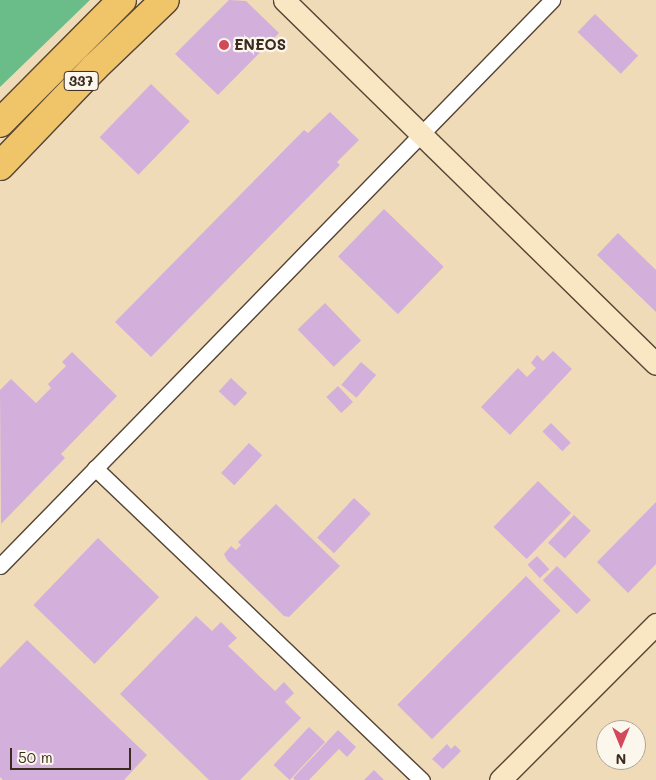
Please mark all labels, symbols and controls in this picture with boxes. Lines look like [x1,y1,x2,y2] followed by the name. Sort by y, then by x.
[234,36,286,54] place label: ENEOS
[218,39,230,51] marker: ENEOS
[64,70,98,92] road number: 337
[596,720,646,770] north arrow
[12,738,134,770] scale bar
[18,747,53,767] text: 50 m
[616,750,626,769] text: N

